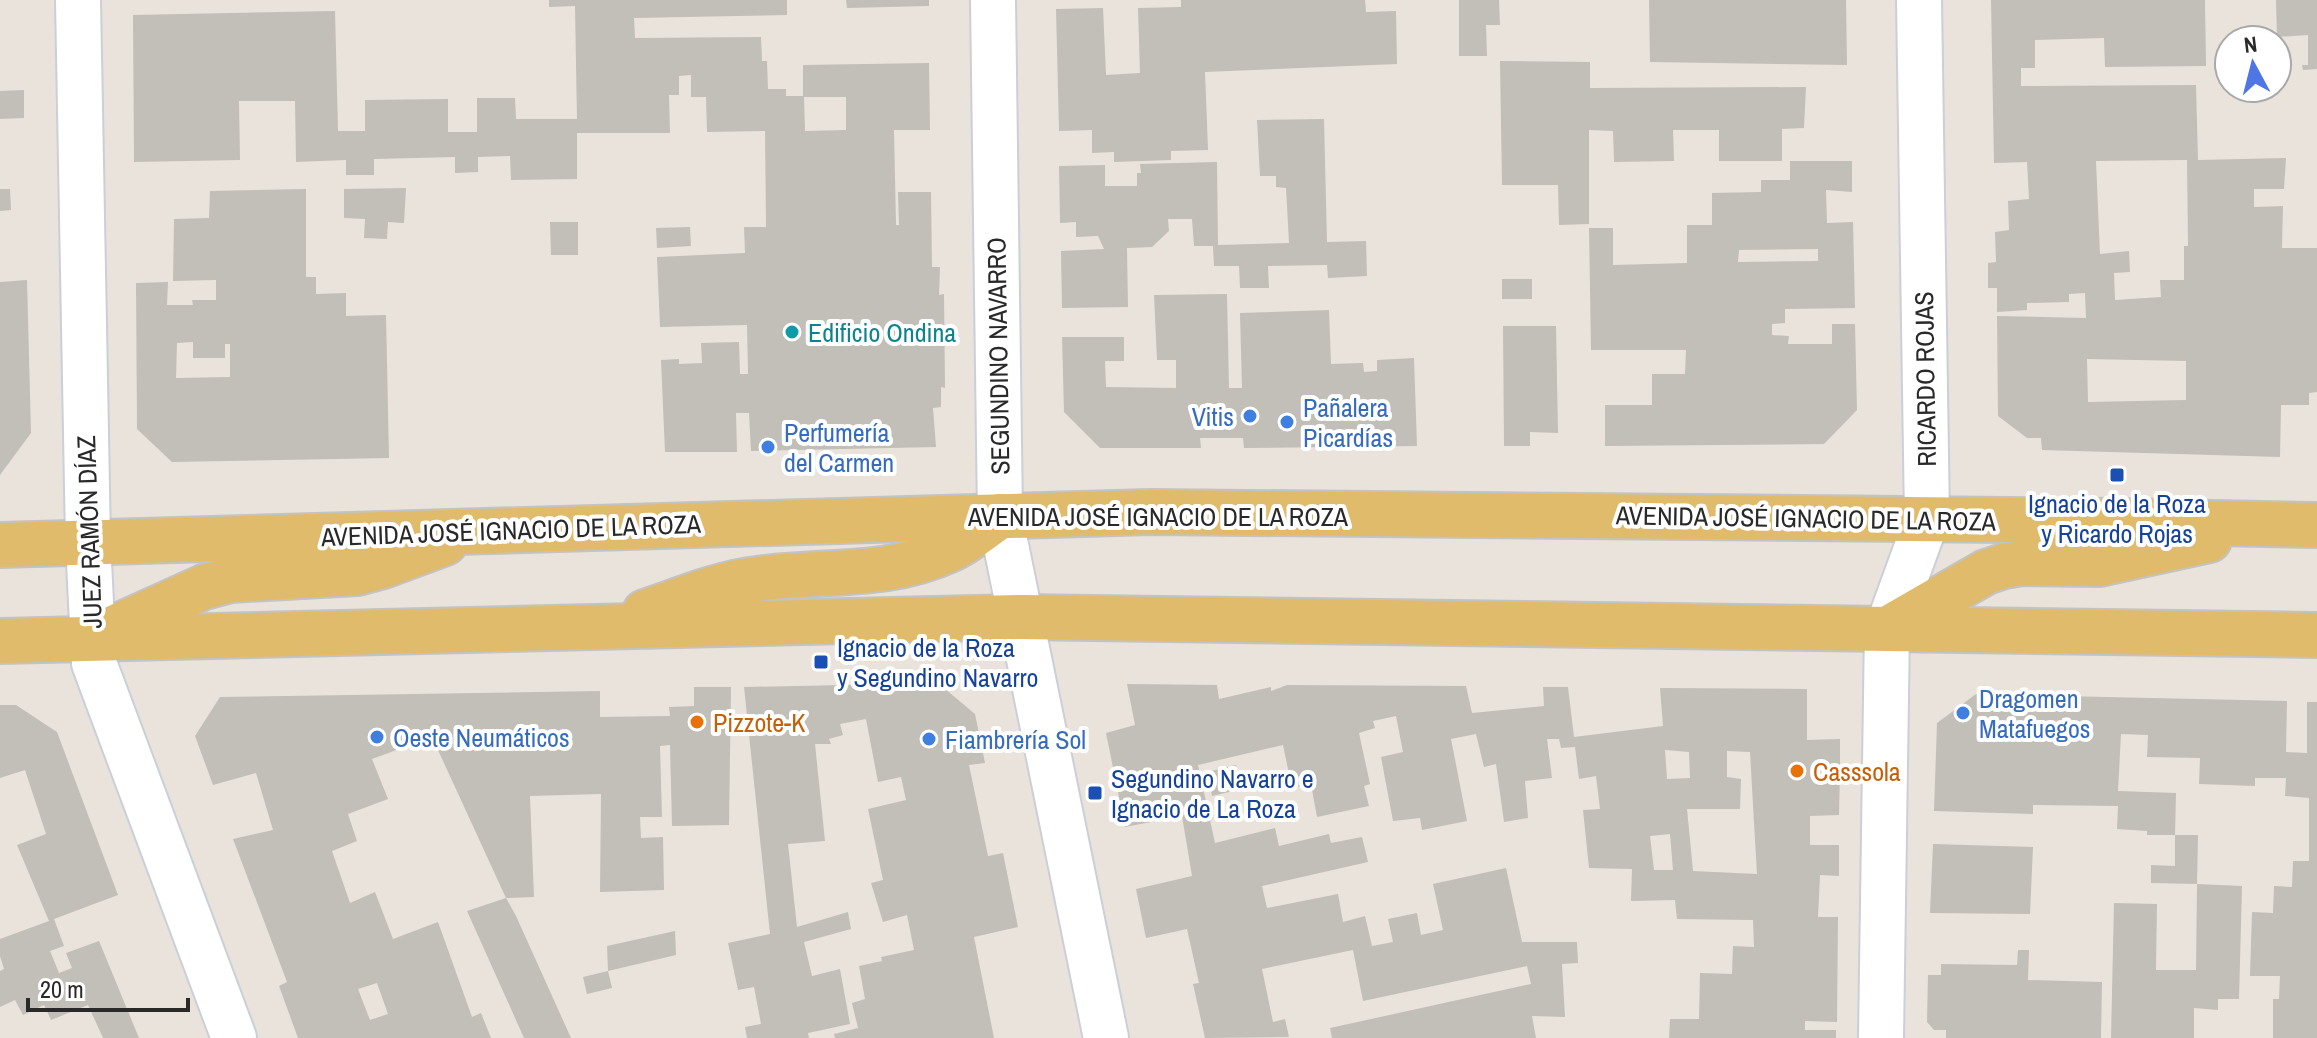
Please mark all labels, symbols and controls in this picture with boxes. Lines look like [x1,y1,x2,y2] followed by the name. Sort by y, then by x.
[2213,24,2293,104] north arrow
[2242,28,2259,60] text: N
[978,237,1018,475] street label: SEGUNDINO NAVARRO
[1906,291,1944,467] street label: RICARDO ROJAS
[808,315,956,350] place label: Edificio Ondina
[783,323,801,341] marker: Edificio Ondina
[1303,390,1393,455] place label: Pañalera Picardías
[1192,399,1234,434] place label: Vitis
[1241,407,1259,425] marker: Vitis
[1278,413,1296,431] marker: Pañalera Picardías
[784,415,894,480] place label: Perfumería del Carmen
[68,435,110,629] street label: JUEZ RAMÓN DÍAZ
[759,438,777,456] marker: Perfumería del Carmen
[2108,466,2126,484] marker: Ignacio de la Roza y Ricardo Rojas
[2028,486,2206,551] place label: Ignacio de la Roza y Ricardo Rojas
[1615,497,1997,539] street label: AVENIDA JOSÉ IGNACIO DE LA ROZA
[967,499,1349,534] street label: AVENIDA JOSÉ IGNACIO DE LA ROZA
[320,506,702,554] street label: AVENIDA JOSÉ IGNACIO DE LA ROZA
[837,630,1038,695] place label: Ignacio de la Roza y Segundino Navarro
[812,653,830,671] marker: Ignacio de la Roza y Segundino Navarro
[1979,681,2090,746] place label: Dragomen Matafuegos
[1954,704,1972,722] marker: Dragomen Matafuegos
[713,705,805,740] place label: Pizzote-K
[688,713,706,731] marker: Pizzote-K
[393,720,570,755] place label: Oeste Neumáticos
[945,722,1086,757] place label: Fiambrería Sol
[368,728,386,746] marker: Oeste Neumáticos
[920,730,938,748] marker: Fiambrería Sol
[1813,754,1901,789] place label: Casssola
[1111,761,1314,826] place label: Segundino Navarro e Ignacio de La Roza
[1788,762,1806,780] marker: Casssola
[1086,784,1104,802] marker: Segundino Navarro e Ignacio de La Roza
[28,962,188,1012] scale bar
[40,973,84,1005] text: 20 m

